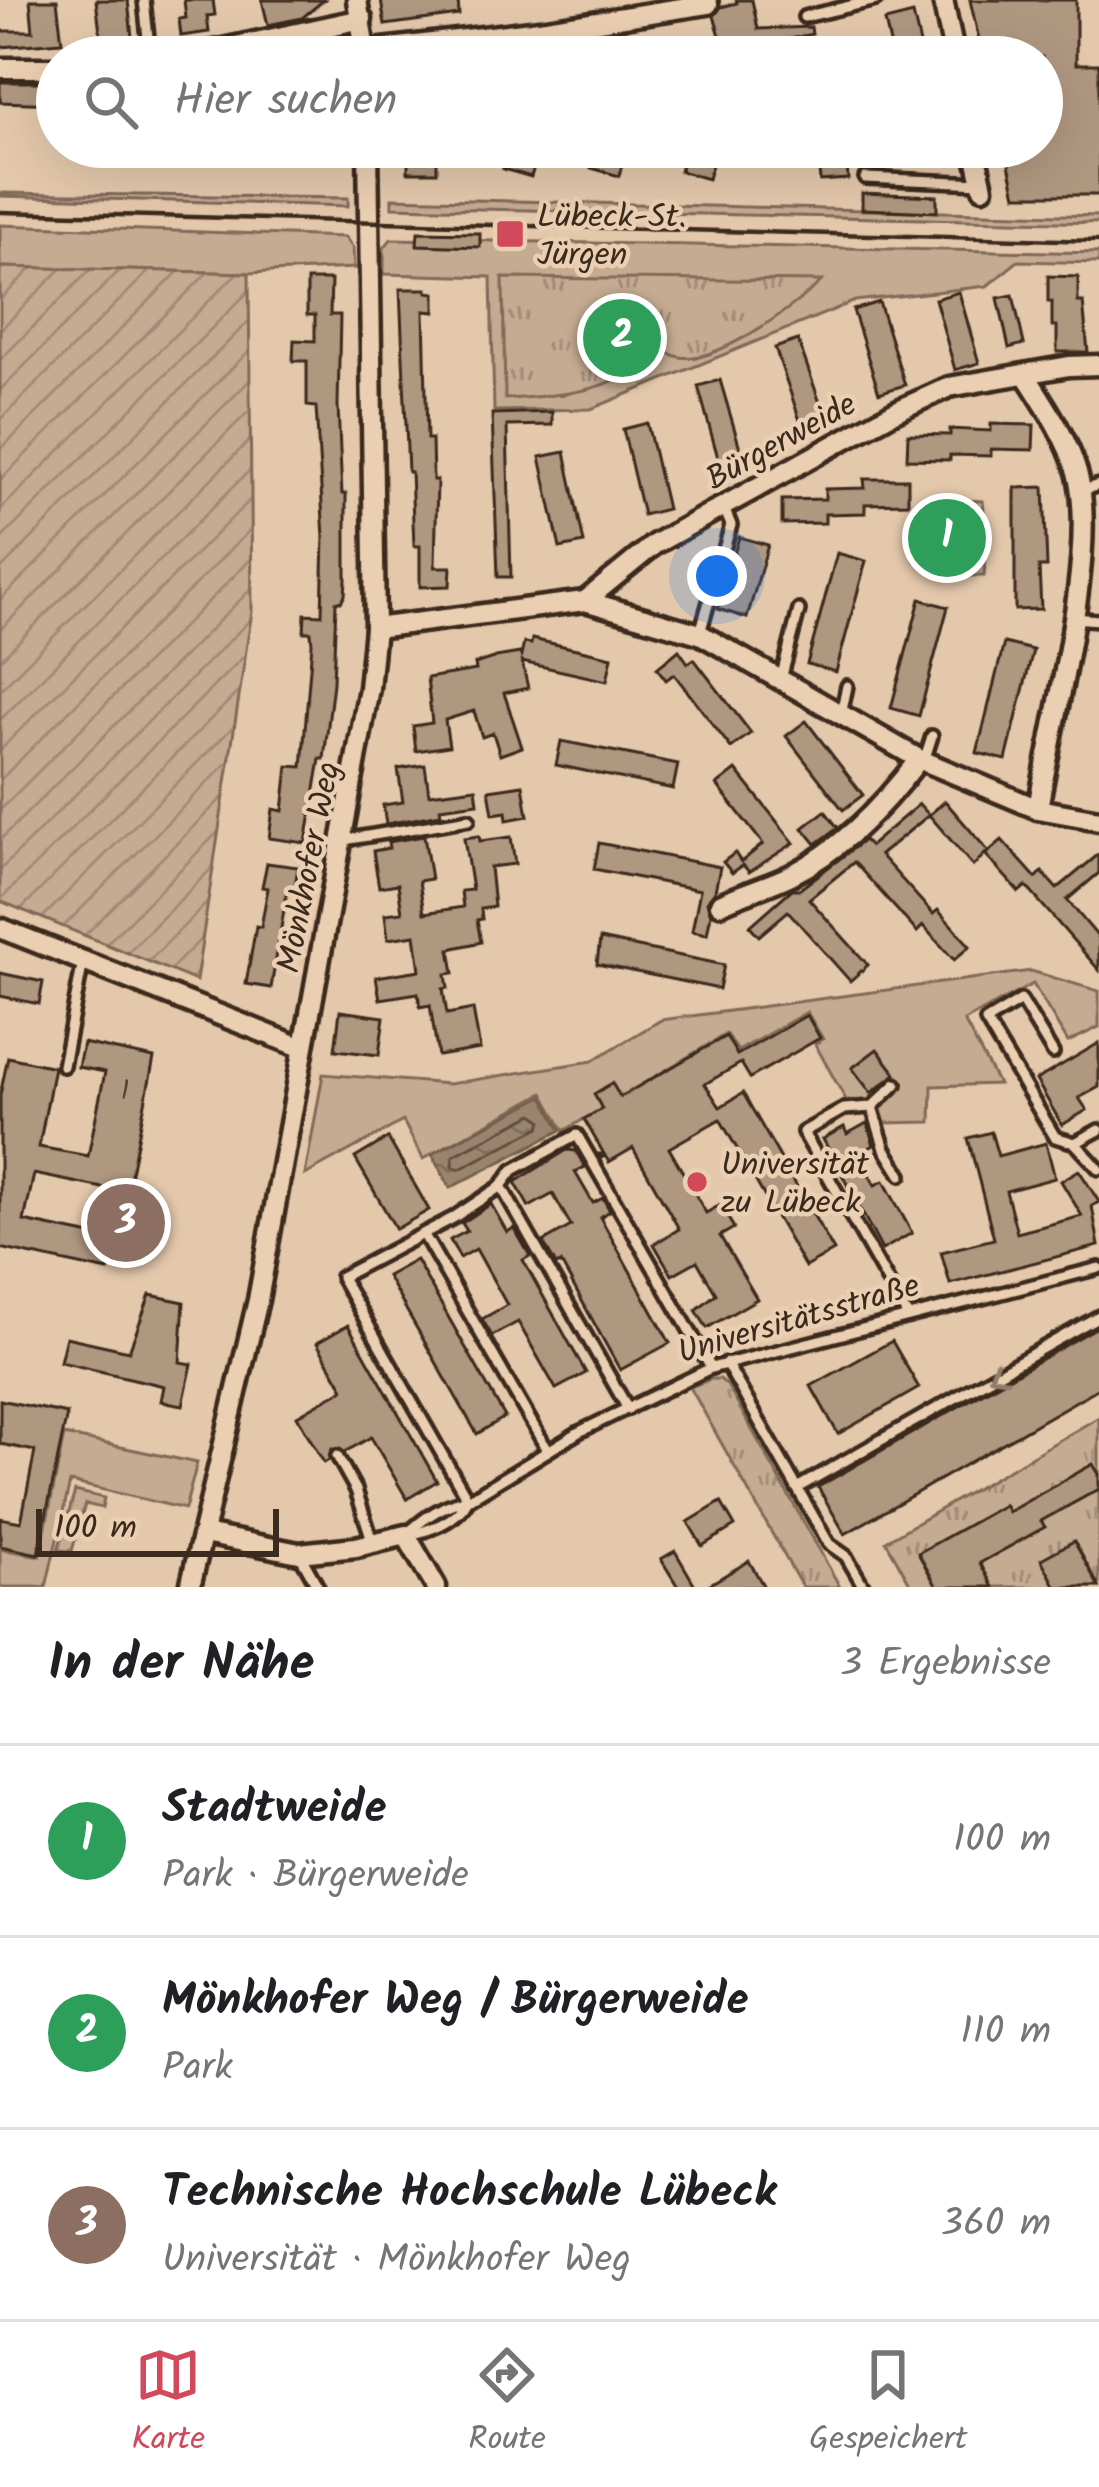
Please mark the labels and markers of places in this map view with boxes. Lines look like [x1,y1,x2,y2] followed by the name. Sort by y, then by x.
[537,192,686,283] place label: Lübeck-St. Jürgen
[494,218,526,250] marker: Lübeck-St. Jürgen
[583,293,661,383] pin: 2
[908,493,986,583] pin: 1
[721,1140,870,1231] place label: Universität zu Lübeck
[684,1169,710,1195] marker: Universität zu Lübeck
[87,1178,165,1268] pin: 3

